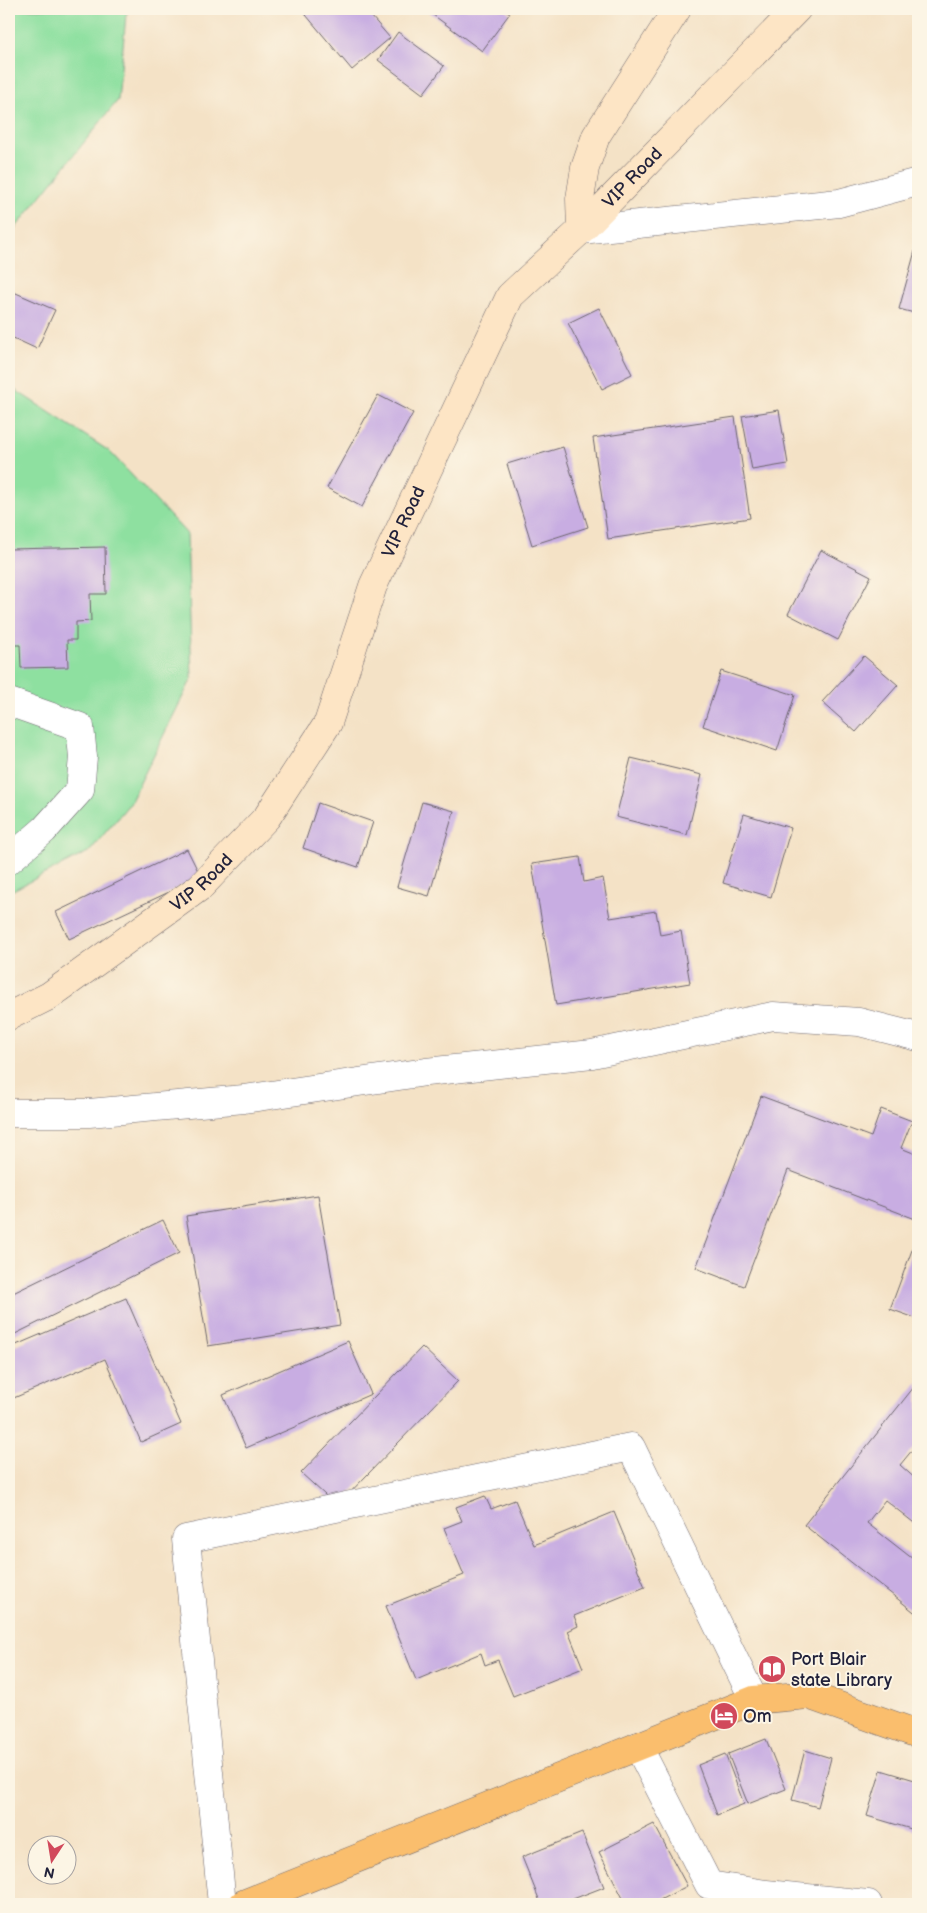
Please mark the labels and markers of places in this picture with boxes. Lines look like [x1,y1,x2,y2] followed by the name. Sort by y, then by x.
[791,1649,893,1691] place label: Port Blair state Library
[757,1654,787,1684] library icon: Port Blair state Library
[709,1701,739,1731] hotel icon: Om
[743,1706,772,1727] place label: Om

